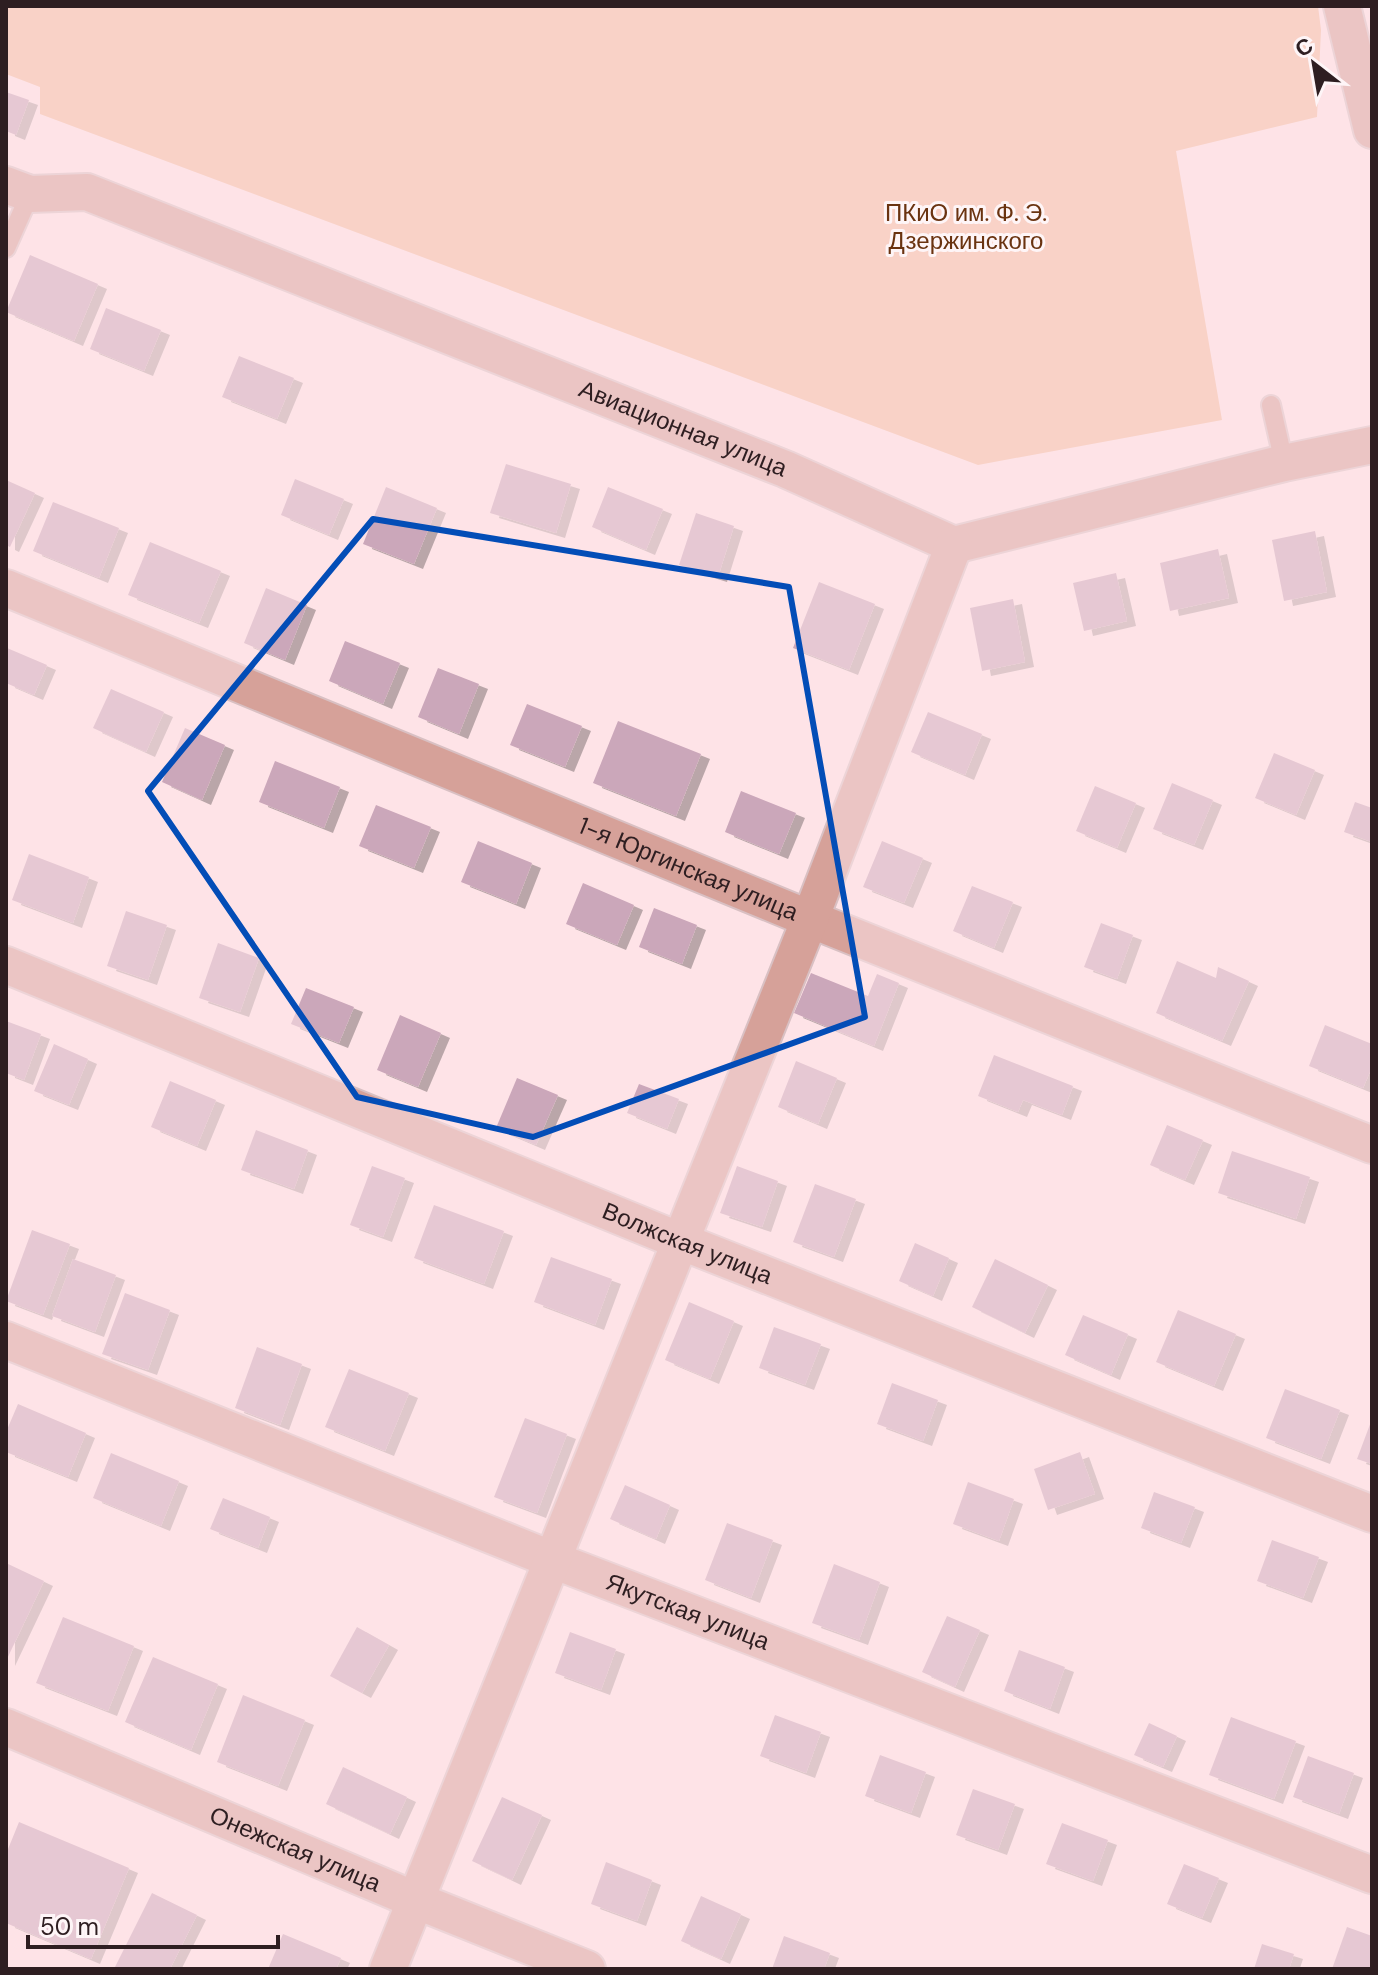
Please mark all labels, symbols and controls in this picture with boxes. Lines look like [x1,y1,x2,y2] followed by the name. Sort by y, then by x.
[1274,24,1354,104] north arrow
[1290,31,1318,64] text: С
[885,197,1047,256] park label: ПКиО им. Ф. Э. Дзержинского
[575,373,792,484] street label: Авиационная улица
[574,809,804,928] street label: 1-я Юргинская улица
[598,1195,778,1291] street label: Волжская улица
[602,1566,775,1657] street label: Якутская улица
[205,1799,386,1899] street label: Онежская улица
[28,1899,278,1949] scale bar
[40,1911,99,1942] text: 50 m

